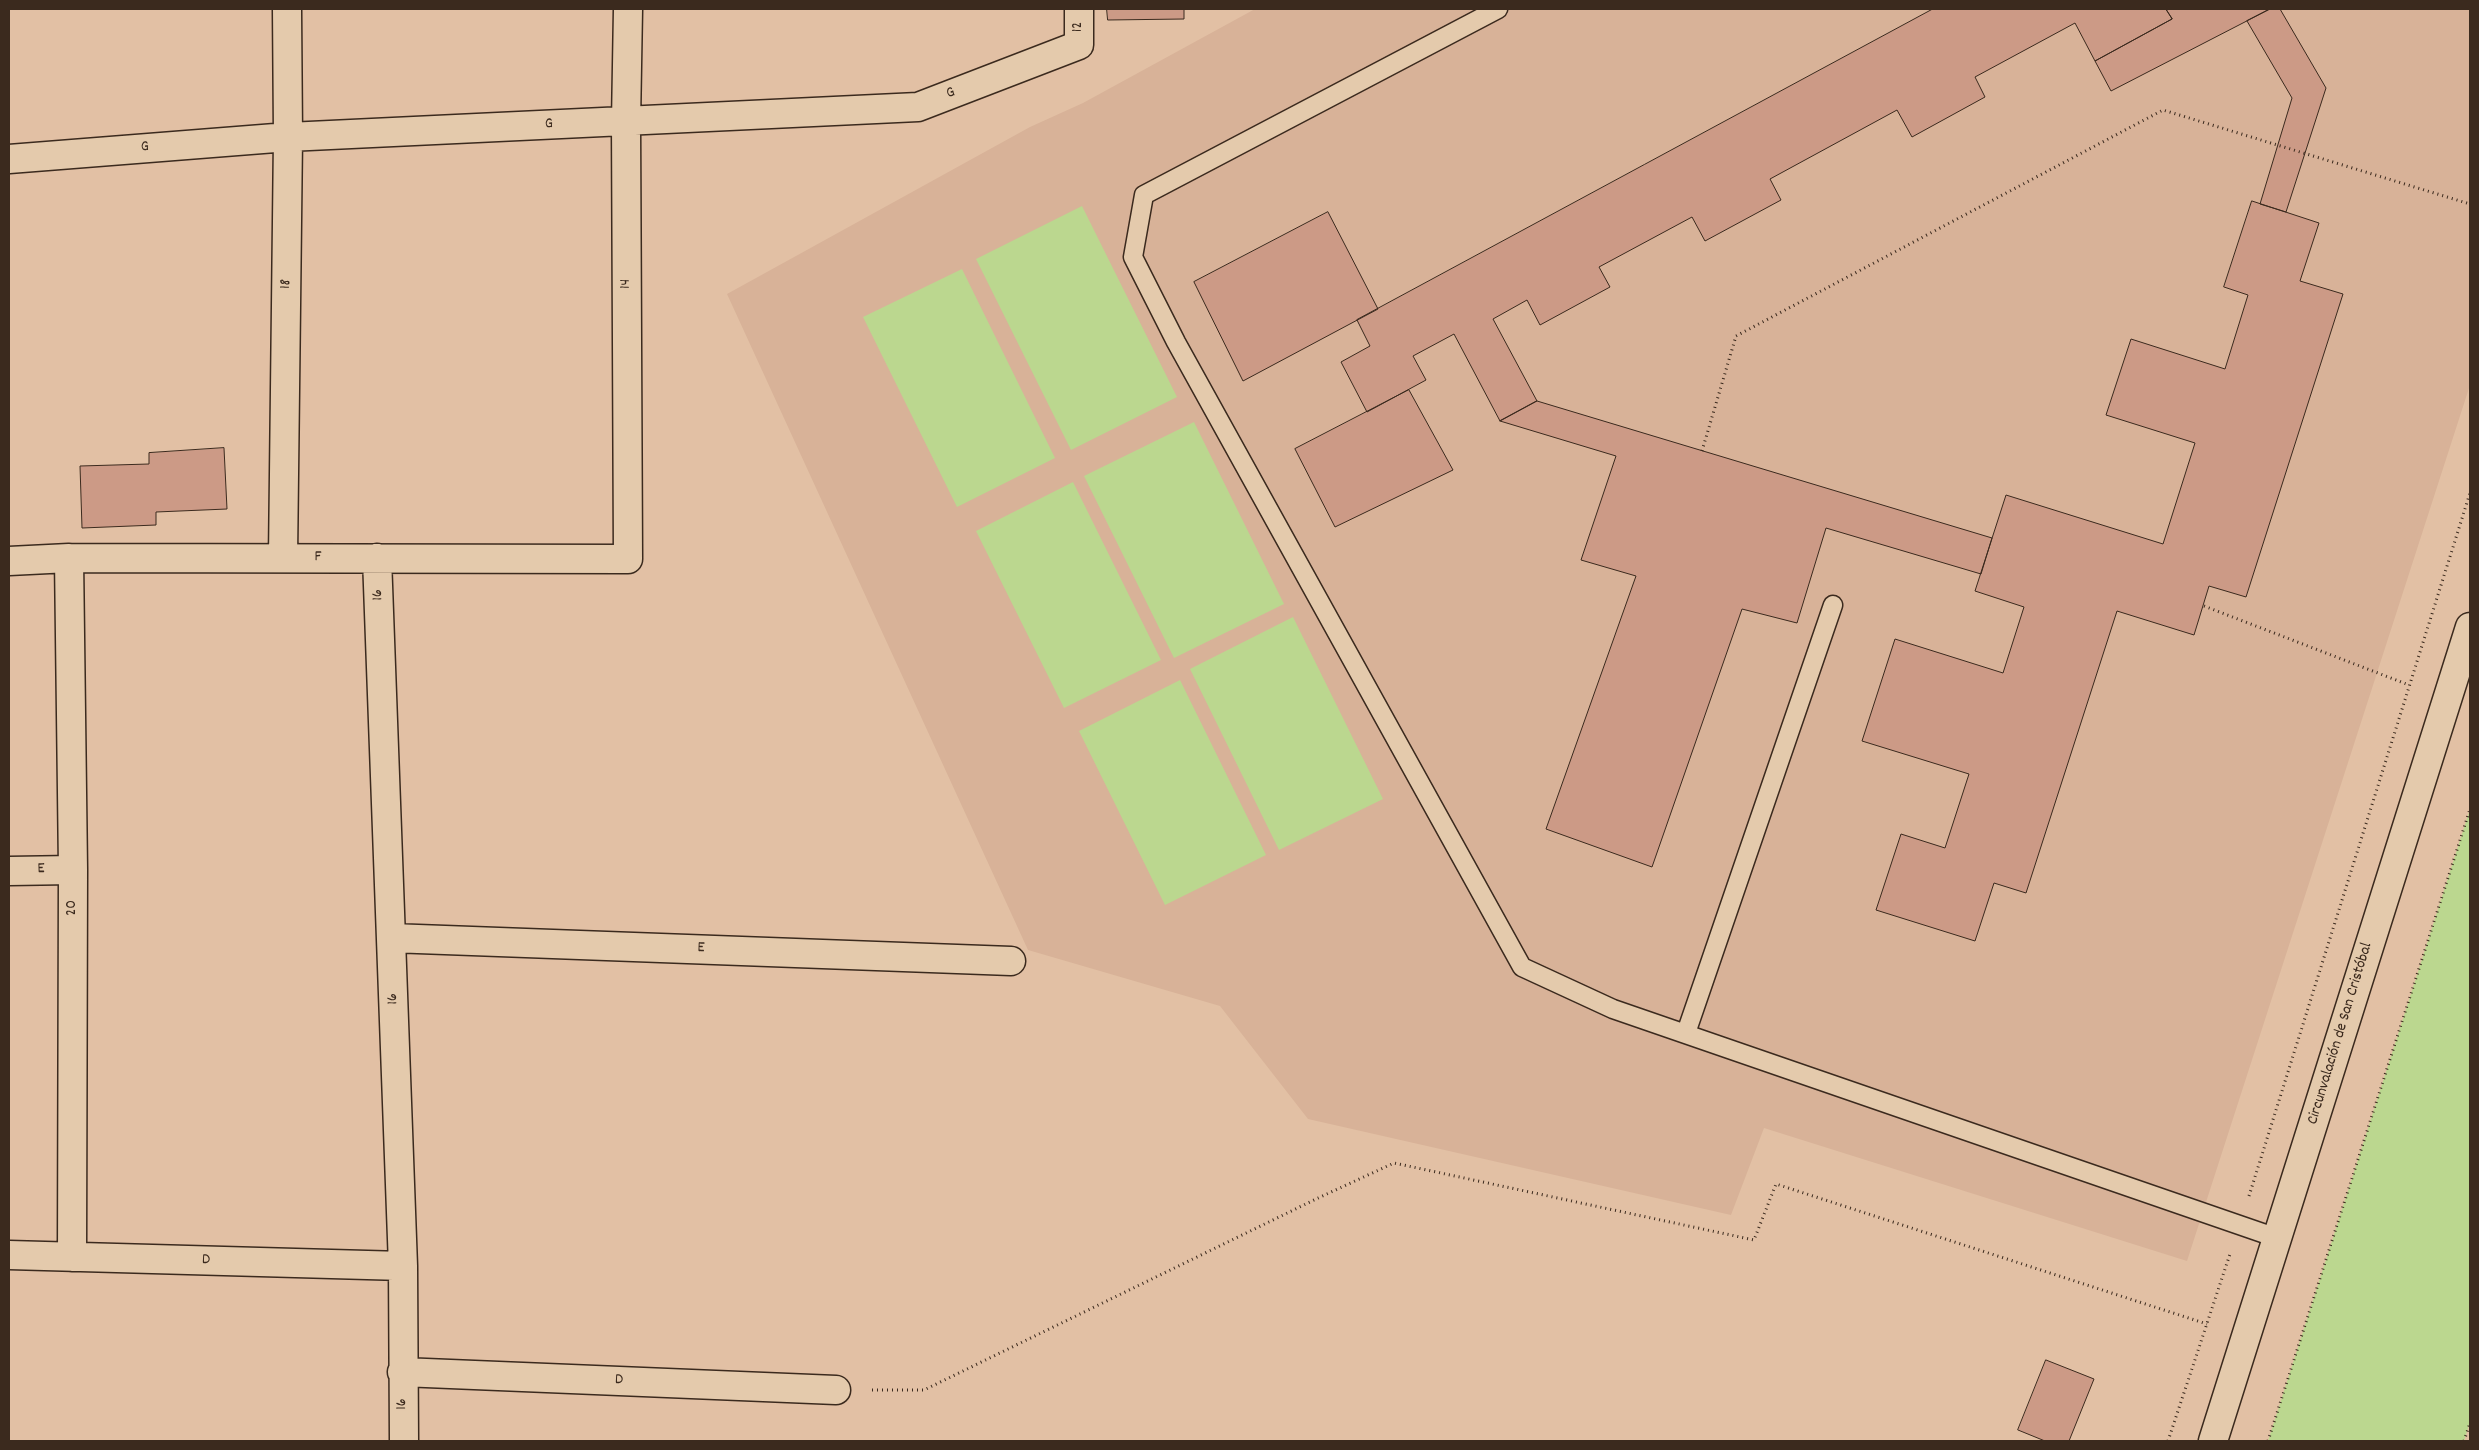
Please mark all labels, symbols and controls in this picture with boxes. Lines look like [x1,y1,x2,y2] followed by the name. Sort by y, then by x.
[1069,22,1089,32] street label: 12
[944,84,958,104] street label: G
[544,115,554,135] street label: G
[140,138,150,158] street label: G
[277,279,297,289] street label: 18
[617,279,637,289] street label: 14
[314,548,322,568] street label: F
[369,589,389,601] street label: 16
[37,860,45,880] street label: E
[63,900,83,916] street label: 20
[697,939,705,959] street label: E
[2304,941,2378,1127] street label: Circunvalación de San Cristóbal
[384,993,404,1005] street label: 16
[202,1251,210,1271] street label: D
[615,1371,623,1391] street label: D
[393,1398,413,1410] street label: 16

